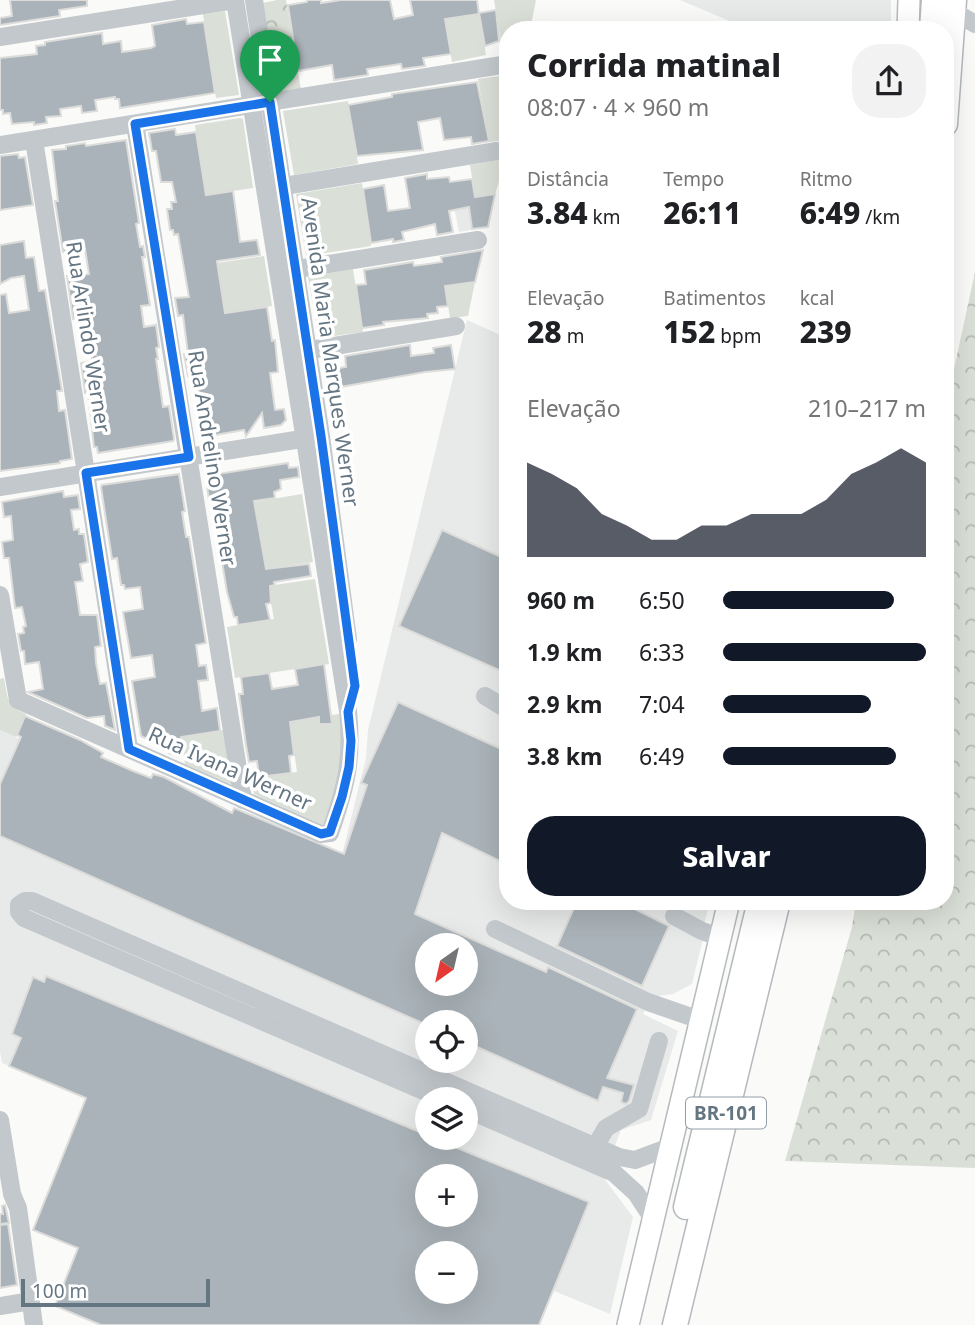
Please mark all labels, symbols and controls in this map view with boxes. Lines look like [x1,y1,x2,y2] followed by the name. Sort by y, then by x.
[240,30,300,102] pin
[251,41,289,79] icon: arrive
[527,43,781,86] text: Corrida matinal
[852,44,926,118] button: share
[527,91,709,123] text: 08:07 · 4 × 960 m
[527,166,609,192] text: Distância
[663,166,724,192] text: Tempo
[800,166,853,192] text: Ritmo
[527,192,588,233] text: 3.84
[663,192,741,233] text: 26:11
[800,192,860,233] text: 6:49
[295,195,367,509] street label: Avenida Maria Marques Werner
[588,204,620,230] text: km
[860,204,900,230] text: /km
[60,239,118,435] street label: Rua Arlindo Werner
[527,285,604,311] text: Elevação
[663,285,766,311] text: Batimentos
[800,285,834,311] text: kcal
[527,311,562,352] text: 28
[663,311,715,352] text: 152
[800,311,852,352] text: 239
[562,323,584,349] text: m
[715,323,761,349] text: bpm
[182,348,244,568] street label: Rua Andrelino Werner
[527,392,621,424] text: Elevação
[808,392,926,424] text: 210–217 m
[527,584,595,616] text: 960 m
[639,584,685,616] text: 6:50
[527,636,602,668] text: 1.9 km
[639,636,685,668] text: 6:33
[527,688,602,720] text: 2.9 km
[639,688,685,720] text: 7:04
[144,719,317,817] street label: Rua Ivana Werner
[527,740,602,772] text: 3.8 km
[639,740,685,772] text: 6:49
[527,816,926,896] button: Salvar
[415,933,478,996] north arrow
[415,933,478,1304] map controls
[415,1010,478,1073] button: locate
[415,1087,478,1150] button: layers
[686,1098,766,1128] road number: BR-101
[415,1164,478,1227] button: +
[415,1241,478,1304] button: −
[21,1276,210,1308] scale bar
[32,1278,87,1304] text: 100 m

